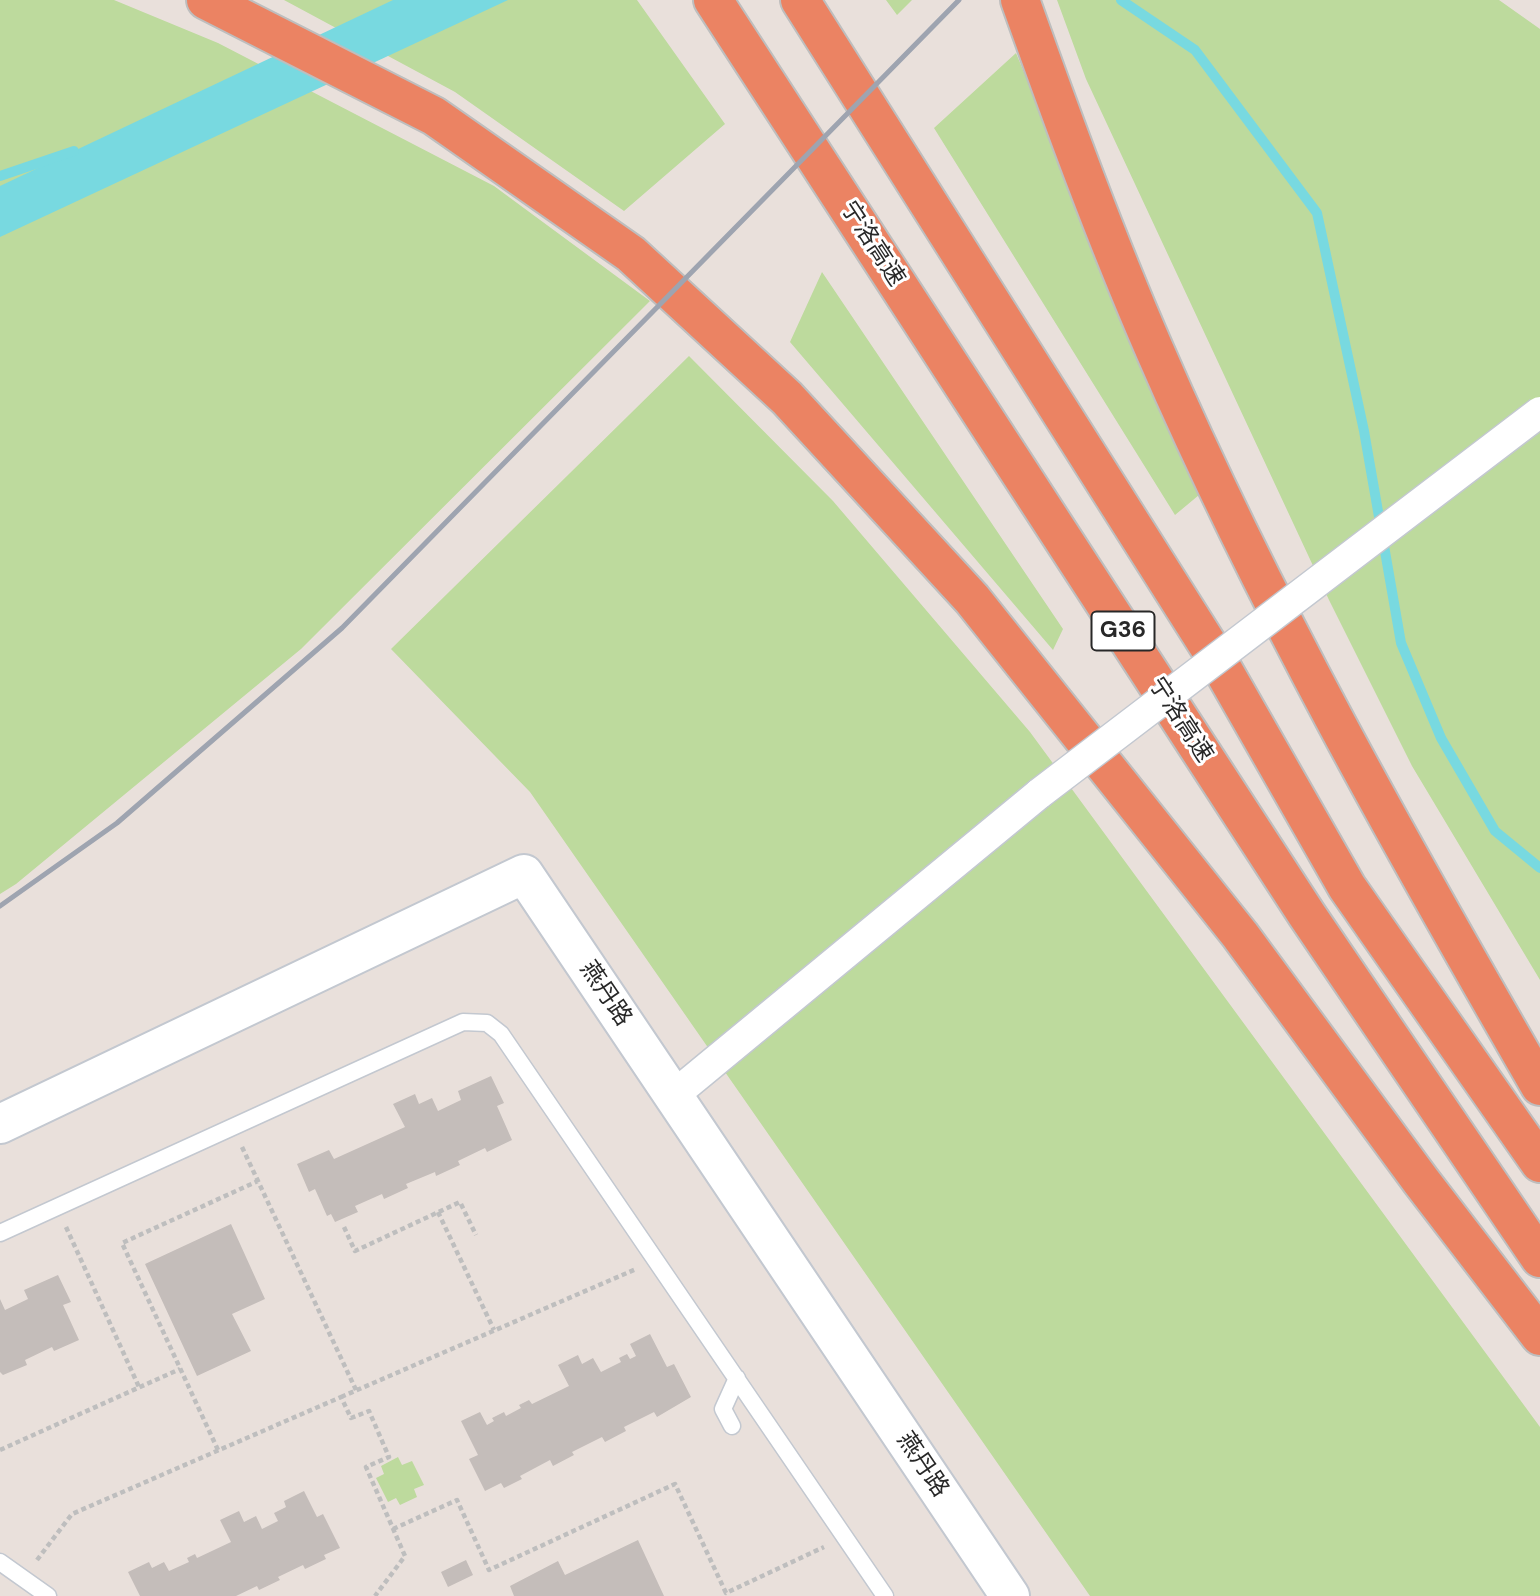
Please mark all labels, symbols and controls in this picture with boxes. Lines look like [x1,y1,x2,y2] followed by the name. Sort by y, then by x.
[834,196,910,292] street label: 宁洛高速
[1092,611,1154,650] road number: G36
[1142,672,1218,768] street label: 宁洛高速
[573,956,637,1032] street label: 燕丹路
[890,1427,954,1503] street label: 燕丹路

